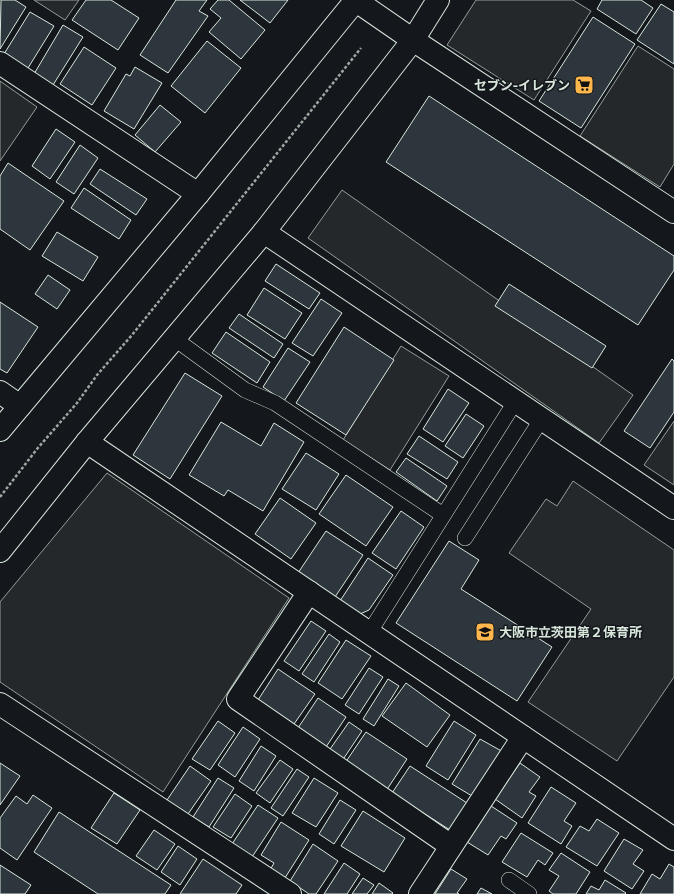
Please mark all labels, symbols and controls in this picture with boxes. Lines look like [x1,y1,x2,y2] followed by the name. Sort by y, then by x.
[573,74,595,96] supermarket icon: セブン-イレブン
[474,78,570,93] place label: セブン-イレブン
[474,621,496,643] school or university icon: 大阪市立茨田第２保育所
[499,625,642,640] place label: 大阪市立茨田第２保育所

